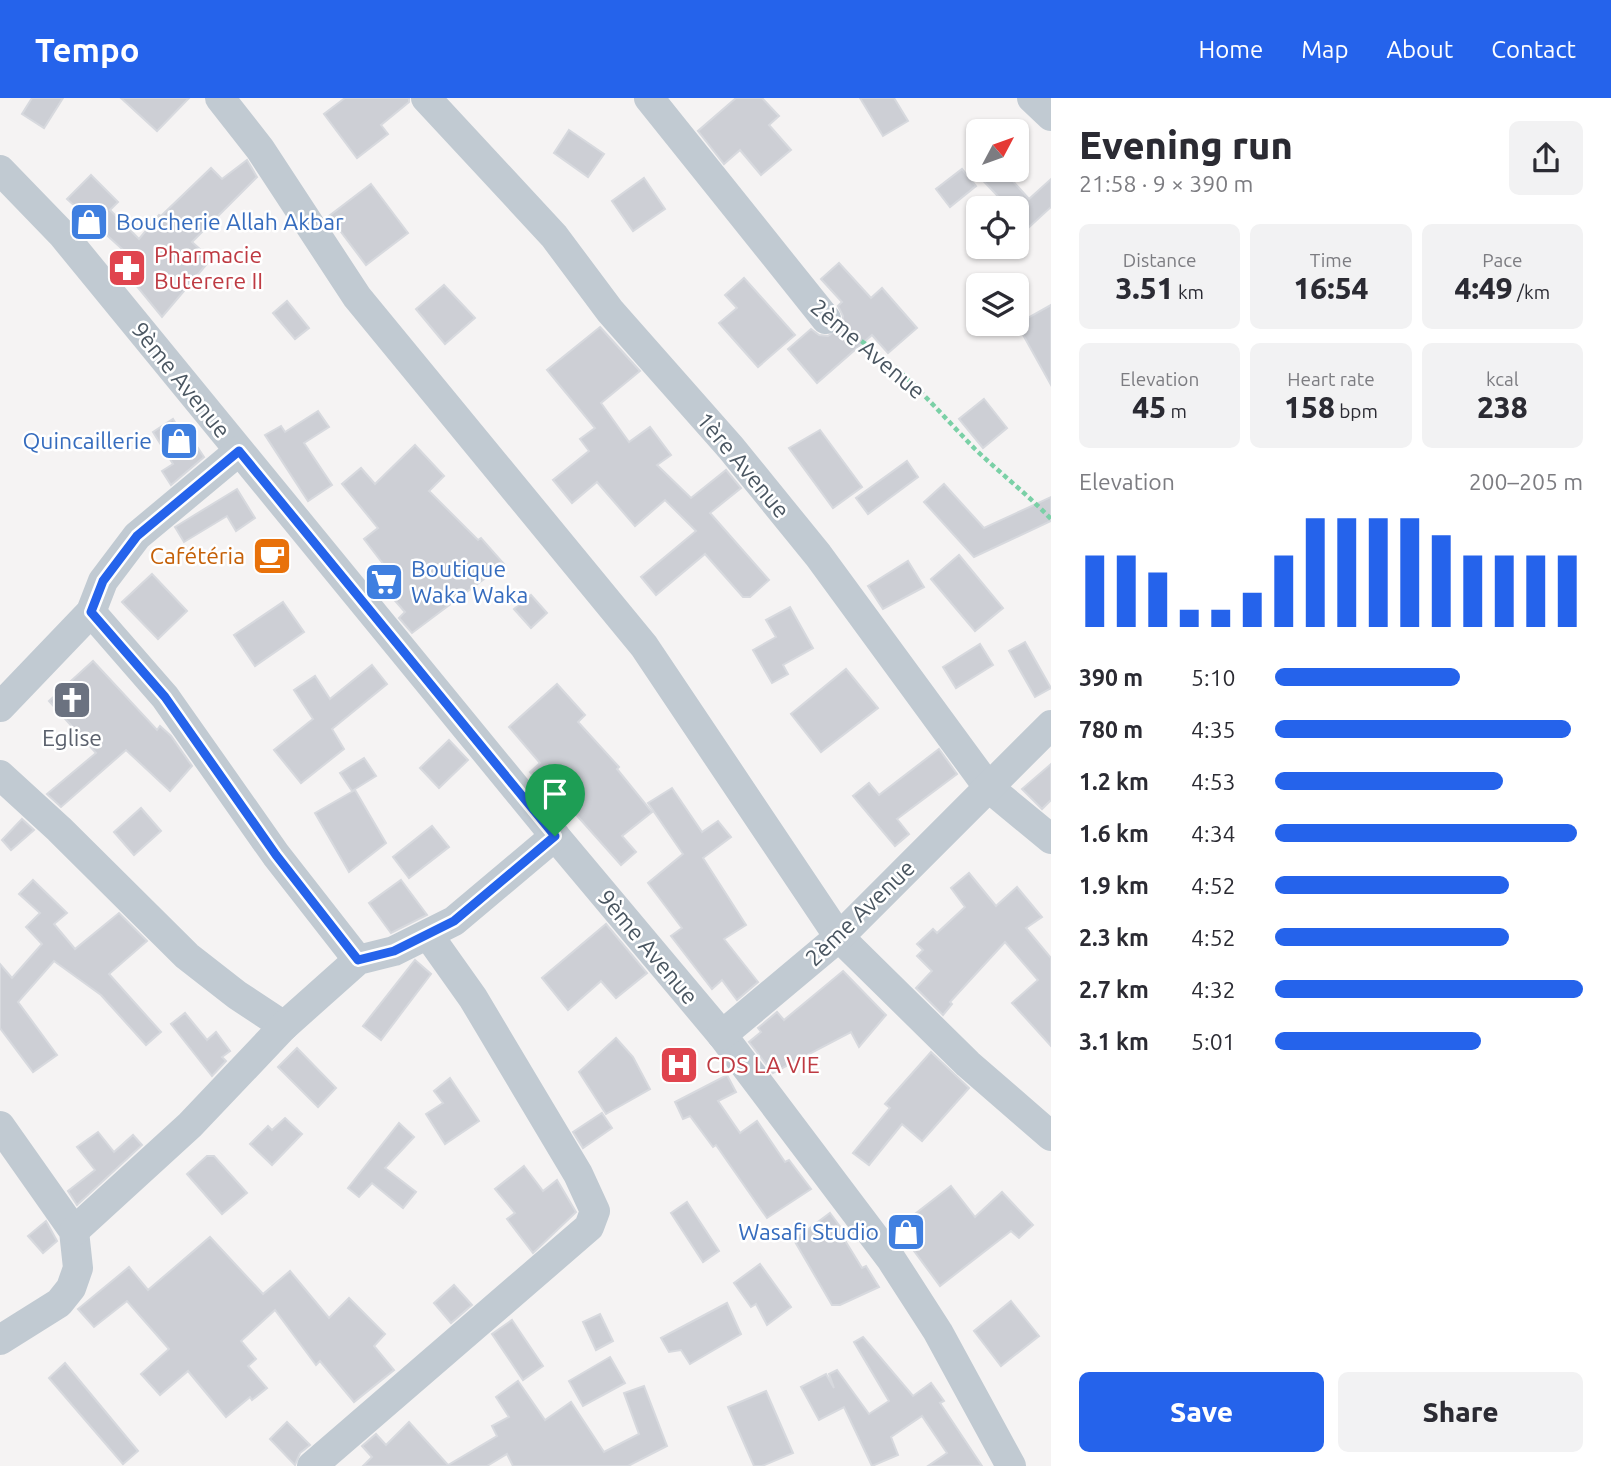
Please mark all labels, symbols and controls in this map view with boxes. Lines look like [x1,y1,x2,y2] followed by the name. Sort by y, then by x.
[35,31,140,68] text: Tempo
[1198,36,1263,63] text: Home
[1301,36,1348,63] text: Map
[1386,36,1453,63] text: About
[1491,36,1576,63] text: Contact
[966,119,1029,182] north arrow
[966,119,1029,336] map controls
[1509,121,1583,195] button: share
[1079,124,1293,166] text: Evening run
[1079,171,1253,196] text: 21:58 · 9 × 390 m
[966,196,1029,259] button: locate
[68,201,110,243] shop icon: Boucherie Allah Akbar
[116,209,344,234] place label: Boucherie Allah Akbar
[154,242,263,293] place label: Pharmacie Buterere II
[106,247,148,289] pharmacy icon: Pharmacie Buterere II
[1123,249,1196,271] text: Distance
[1310,249,1352,271] text: Time
[1482,249,1522,271] text: Pace
[1115,271,1174,305] text: 3.51
[1293,271,1369,305] text: 16:54
[1455,271,1513,305] text: 4:49
[966,273,1029,336] button: layers
[1174,281,1204,303] text: km
[1513,281,1550,303] text: /km
[806,294,930,403] street label: 2ème Avenue
[127,317,235,442] street label: 9ème Avenue
[1120,368,1199,390] text: Elevation
[1287,368,1375,390] text: Heart rate
[1486,368,1519,390] text: kcal
[1132,390,1166,424] text: 45
[1284,390,1335,424] text: 158
[1477,390,1528,424] text: 238
[1166,400,1187,422] text: m
[1335,400,1378,422] text: bpm
[692,407,795,522] street label: 1ère Avenue
[158,420,200,462] shop icon: Quincaillerie
[23,428,152,453] place label: Quincaillerie
[1079,469,1175,494] text: Elevation
[1469,469,1583,494] text: 200–205 m
[251,535,293,577] cafe icon: Cafétéria
[150,543,245,568] place label: Cafétéria
[411,556,528,607] place label: Boutique Waka Waka
[363,561,405,603] supermarket icon: Boutique Waka Waka
[1079,665,1143,690] text: 390 m
[1191,665,1236,690] text: 5:10
[51,679,93,721] church icon: Eglise
[1079,717,1143,742] text: 780 m
[1191,717,1236,742] text: 4:35
[42,725,102,750] place label: Eglise
[525,764,585,836] pin
[1079,769,1149,794] text: 1.2 km
[1191,769,1236,794] text: 4:53
[536,775,574,813] icon: arrive
[1079,821,1149,846] text: 1.6 km
[1191,821,1236,846] text: 4:34
[800,855,919,971] street label: 2ème Avenue
[1079,873,1149,898] text: 1.9 km
[1191,873,1236,898] text: 4:52
[594,885,703,1009] street label: 9ème Avenue
[1079,925,1149,950] text: 2.3 km
[1191,925,1236,950] text: 4:52
[1079,977,1149,1002] text: 2.7 km
[1191,977,1236,1002] text: 4:32
[1079,1029,1149,1054] text: 3.1 km
[1191,1029,1236,1054] text: 5:01
[658,1044,700,1086] hospital icon: CDS LA VIE
[706,1052,820,1077] place label: CDS LA VIE
[885,1211,927,1253] shop icon: Wasafi Studio
[738,1219,879,1244] place label: Wasafi Studio
[1079,1372,1324,1452] button: Save
[1338,1372,1583,1452] button: Share

